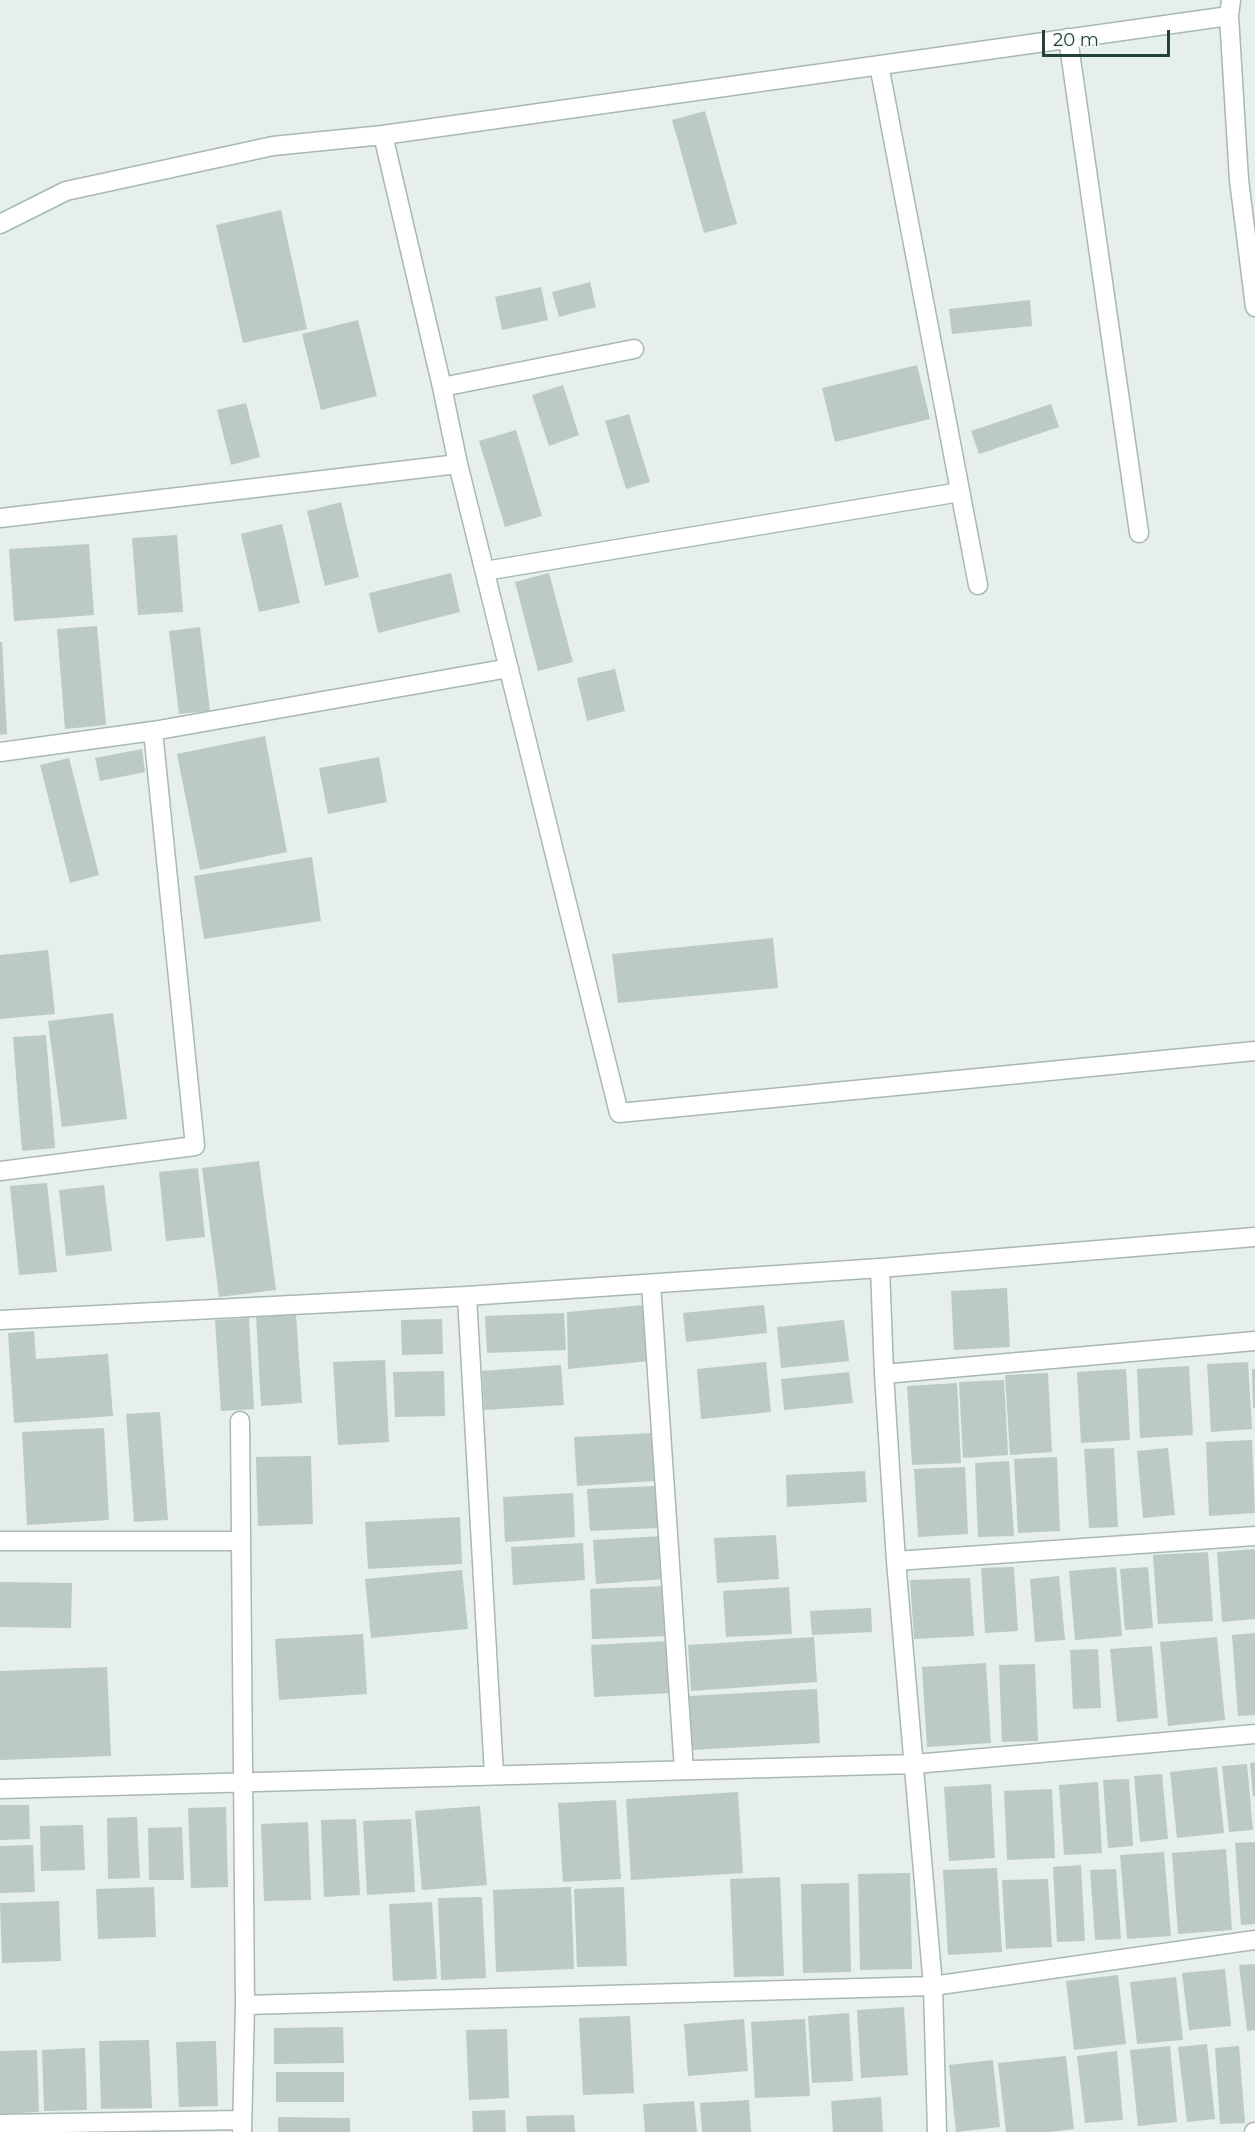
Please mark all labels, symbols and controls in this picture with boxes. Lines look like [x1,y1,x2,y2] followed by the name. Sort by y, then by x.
[1045,18,1172,56] scale bar
[1053,29,1099,51] text: 20 m

